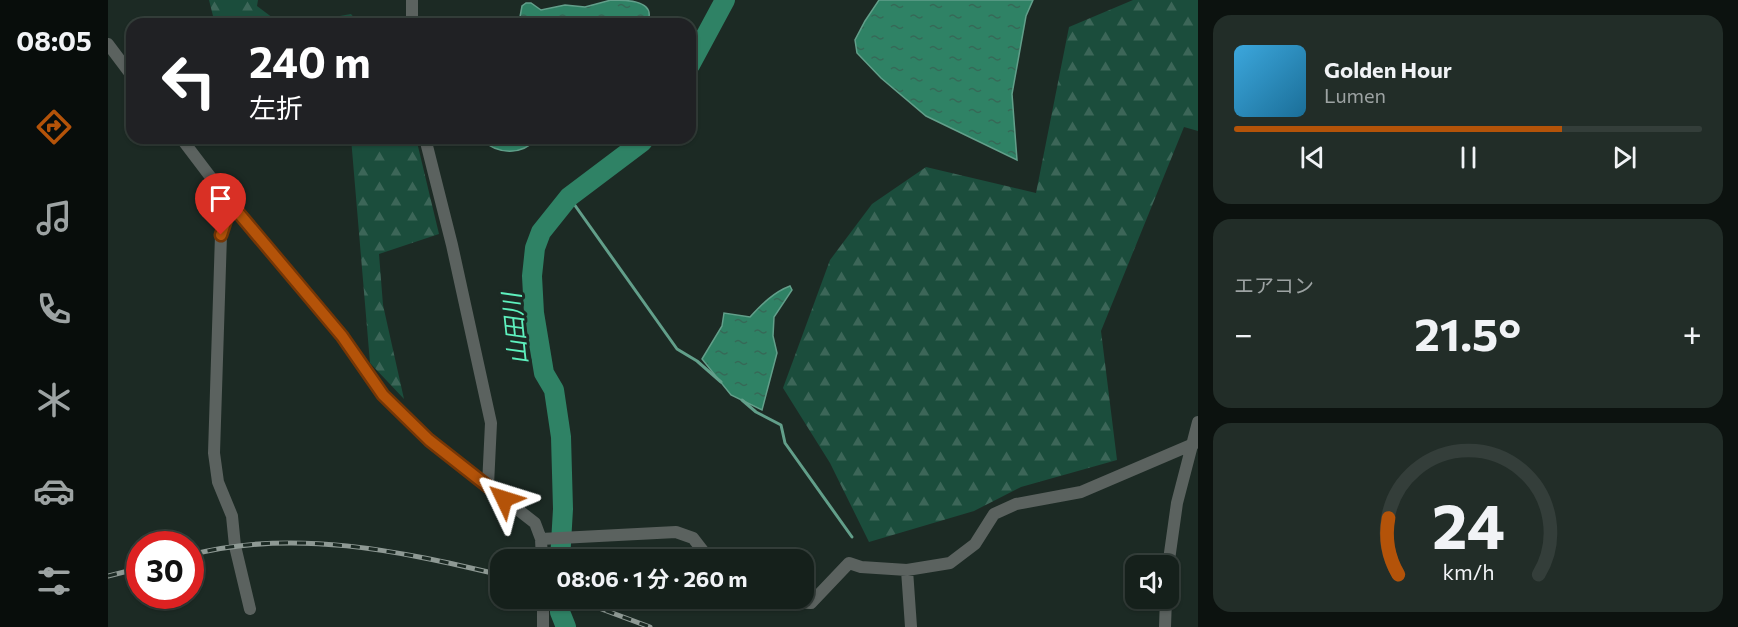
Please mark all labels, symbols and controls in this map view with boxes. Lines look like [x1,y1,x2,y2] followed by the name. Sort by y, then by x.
[16,24,92,57] text: 08:05
[249,35,371,87] text: 240 m
[150,42,228,120] icon: left
[1324,56,1452,83] text: Golden Hour
[1324,83,1386,107] text: Lumen
[249,91,303,124] text: 左折
[33,106,75,148] icon: directions
[1296,141,1329,174] icon: previous
[1452,141,1485,174] icon: pause
[1608,141,1641,174] icon: next
[195,173,246,235] pin
[204,182,237,215] icon: arrive
[33,197,75,239] icon: music
[1234,273,1314,297] text: エアコン
[33,288,75,330] icon: phone
[496,289,532,366] water label: 山田川
[1414,305,1521,360] text: 21.5°
[1234,312,1253,353] text: −
[1683,312,1702,353] text: +
[33,379,75,421] icon: climate
[472,467,536,531] position arrow
[33,470,75,512] icon: car
[1432,486,1504,562] text: 24
[126,531,204,609] speed limit sign: 30
[1125,555,1179,609] map controls
[1125,555,1179,609] button: sound
[1442,558,1494,584] text: km/h
[33,560,75,602] icon: filters
[557,565,747,592] text: 08:06 · 1 分 · 260 m

